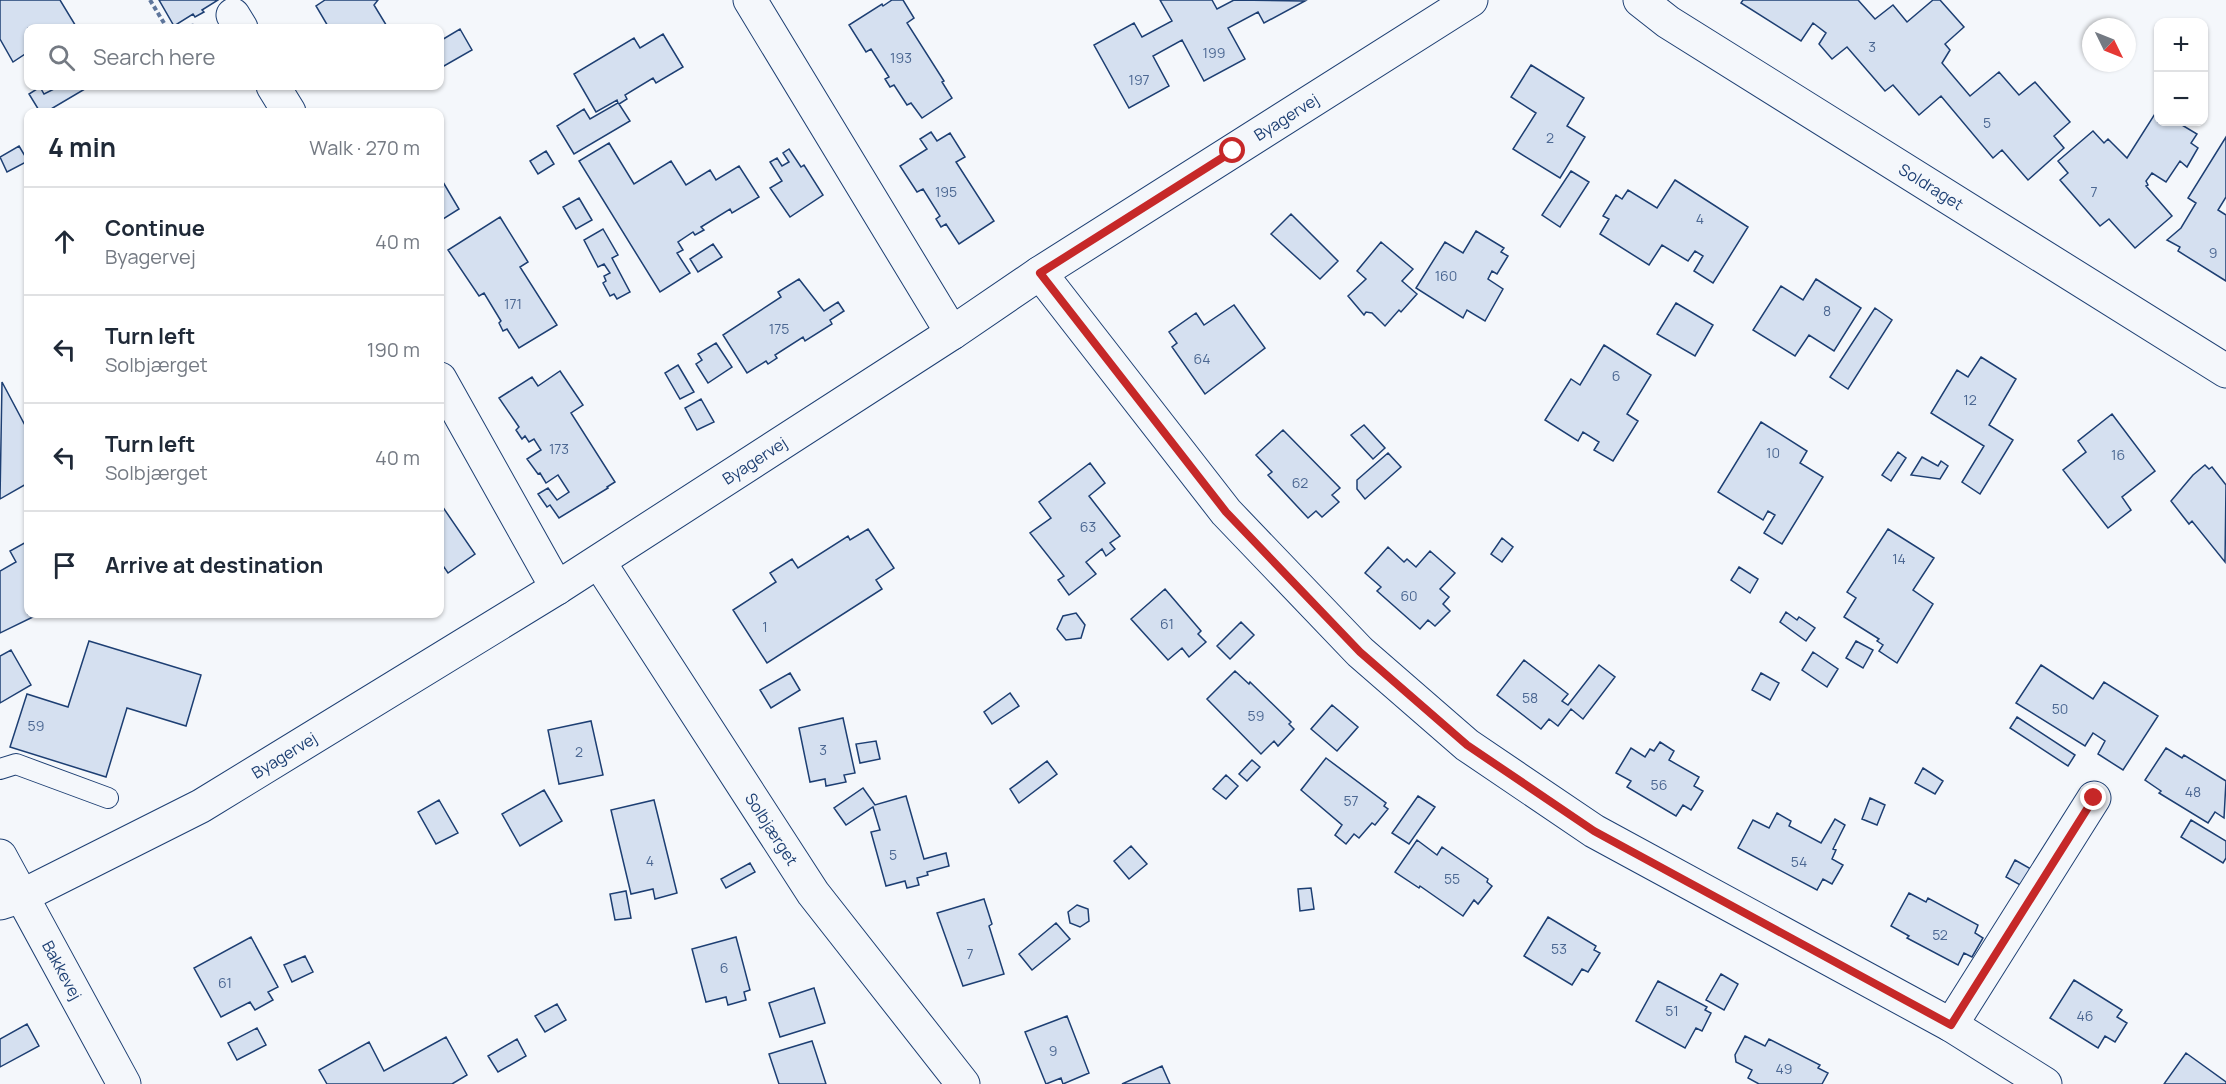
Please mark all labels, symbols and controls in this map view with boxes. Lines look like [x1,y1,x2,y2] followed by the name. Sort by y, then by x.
[2082,18,2136,72] north arrow
[2154,18,2208,126] map controls
[2154,18,2208,72] button: +
[24,24,444,90] search box
[1868,37,1876,56] house number: 3
[45,41,78,74] icon: search
[93,42,215,72] text: Search here
[1203,43,1225,62] house number: 199
[890,48,912,67] house number: 193
[1129,70,1150,89] house number: 197
[2154,72,2208,126] button: −
[1250,88,1323,146] street label: Byagervej
[1983,113,1991,132] house number: 5
[1546,128,1554,147] house number: 2
[48,129,116,165] text: 4 min
[309,134,420,161] text: Walk · 270 m
[1219,137,1245,163] route start
[1895,158,1968,215] street label: Soldraget
[935,182,957,201] house number: 195
[2090,182,2098,201] house number: 7
[1696,209,1704,228] house number: 4
[105,213,205,243] text: Continue
[48,225,81,258] icon: ahead
[375,228,420,255] text: 40 m
[105,243,196,270] text: Byagervej
[2209,243,2217,262] house number: 9
[1435,266,1457,285] house number: 160
[504,294,522,313] house number: 171
[1823,301,1831,320] house number: 8
[769,319,789,338] house number: 175
[105,321,195,351] text: Turn left
[48,333,81,366] icon: left
[367,336,420,363] text: 190 m
[1194,349,1210,368] house number: 64
[105,351,208,378] text: Solbjærget
[1612,366,1620,385] house number: 6
[1963,390,1977,409] house number: 12
[105,429,195,459] text: Turn left
[718,432,791,489] street label: Byagervej
[549,439,569,458] house number: 173
[48,441,81,474] icon: left
[1766,443,1780,462] house number: 10
[375,444,420,471] text: 40 m
[2111,445,2125,464] house number: 16
[105,459,208,486] text: Solbjærget
[1292,473,1308,492] house number: 62
[1080,517,1096,536] house number: 63
[48,549,81,582] icon: arrive
[1892,549,1906,568] house number: 14
[105,550,323,580] text: Arrive at destination
[1400,586,1418,605] house number: 60
[1160,614,1174,633] house number: 61
[762,617,768,636] house number: 1
[1522,688,1538,707] house number: 58
[2052,699,2068,718] house number: 50
[1248,706,1264,725] house number: 59
[28,716,44,735] house number: 59
[247,727,321,783] street label: Byagervej
[819,740,827,759] house number: 3
[575,742,583,761] house number: 2
[1651,775,1667,794] house number: 56
[2185,782,2201,801] house number: 48
[2080,784,2106,810] route end
[740,788,803,870] street label: Solbjærget
[1343,791,1359,810] house number: 57
[889,845,897,864] house number: 5
[646,851,654,870] house number: 4
[1791,852,1807,871] house number: 54
[1444,869,1460,888] house number: 55
[1932,925,1948,944] house number: 52
[37,937,87,1004] street label: Bakkevej
[1551,939,1567,958] house number: 53
[966,944,974,963] house number: 7
[720,958,728,977] house number: 6
[218,973,232,992] house number: 61
[1665,1001,1679,1020] house number: 51
[2077,1006,2093,1025] house number: 46
[1049,1041,1057,1060] house number: 9
[1776,1059,1792,1078] house number: 49

